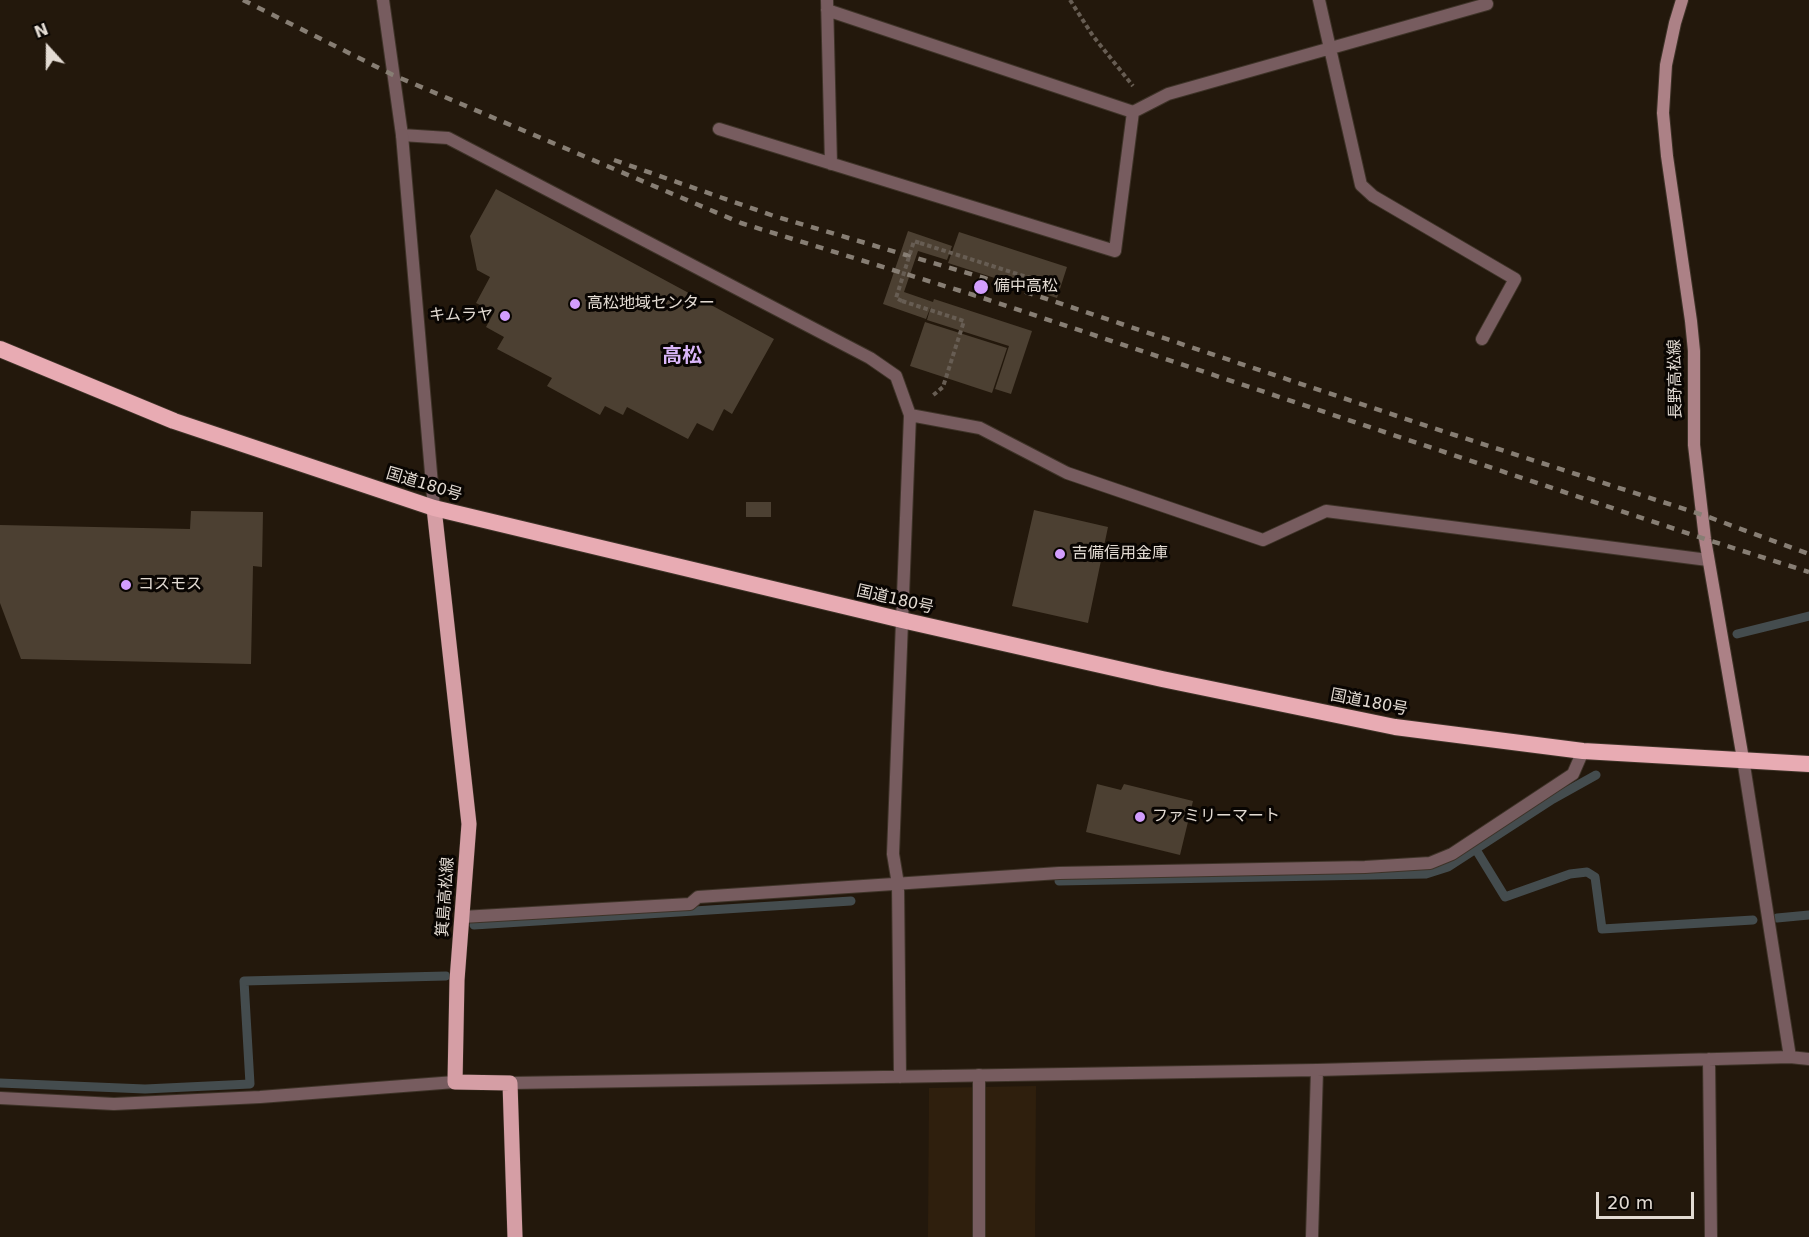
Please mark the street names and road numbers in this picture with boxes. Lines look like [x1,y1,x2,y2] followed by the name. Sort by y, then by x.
[1666,339,1686,419] street label: 長野高松線
[384,464,464,506] street label: 国道180号
[855,582,935,618] street label: 国道180号
[1329,686,1409,720] street label: 国道180号
[434,856,458,938] street label: 箕島高松線

